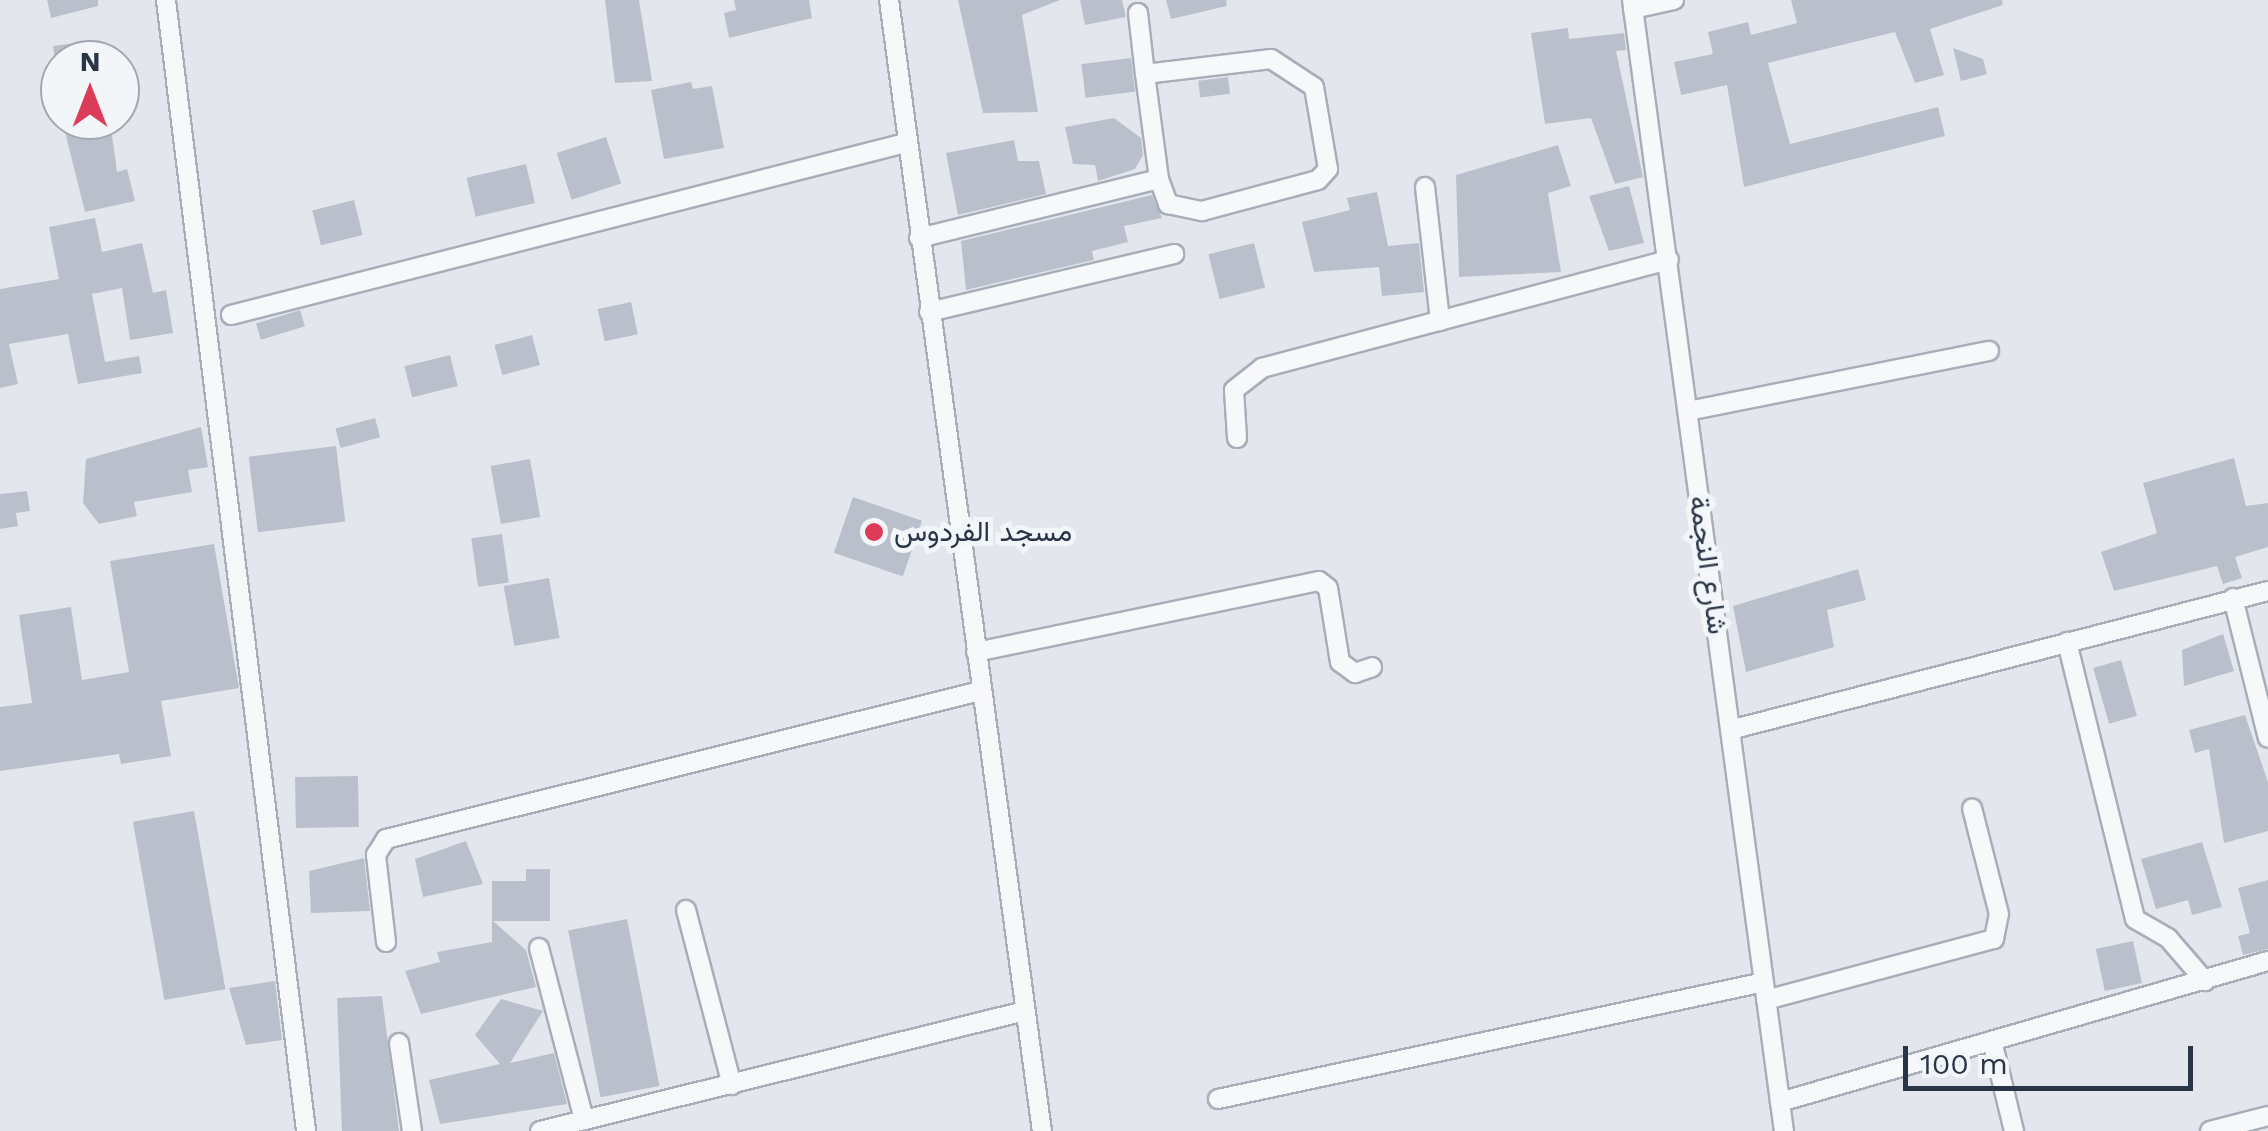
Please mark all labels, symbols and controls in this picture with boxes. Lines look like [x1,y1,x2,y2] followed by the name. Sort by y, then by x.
[40,40,140,140] north arrow
[80,45,100,78] text: N
[1682,494,1734,636] street label: شارع النجمة
[894,515,1072,549] place label: مسجد الفردوس
[863,521,885,543] marker: مسجد الفردوس
[1908,1026,2198,1088] scale bar
[1920,1046,2008,1081] text: 100 m

